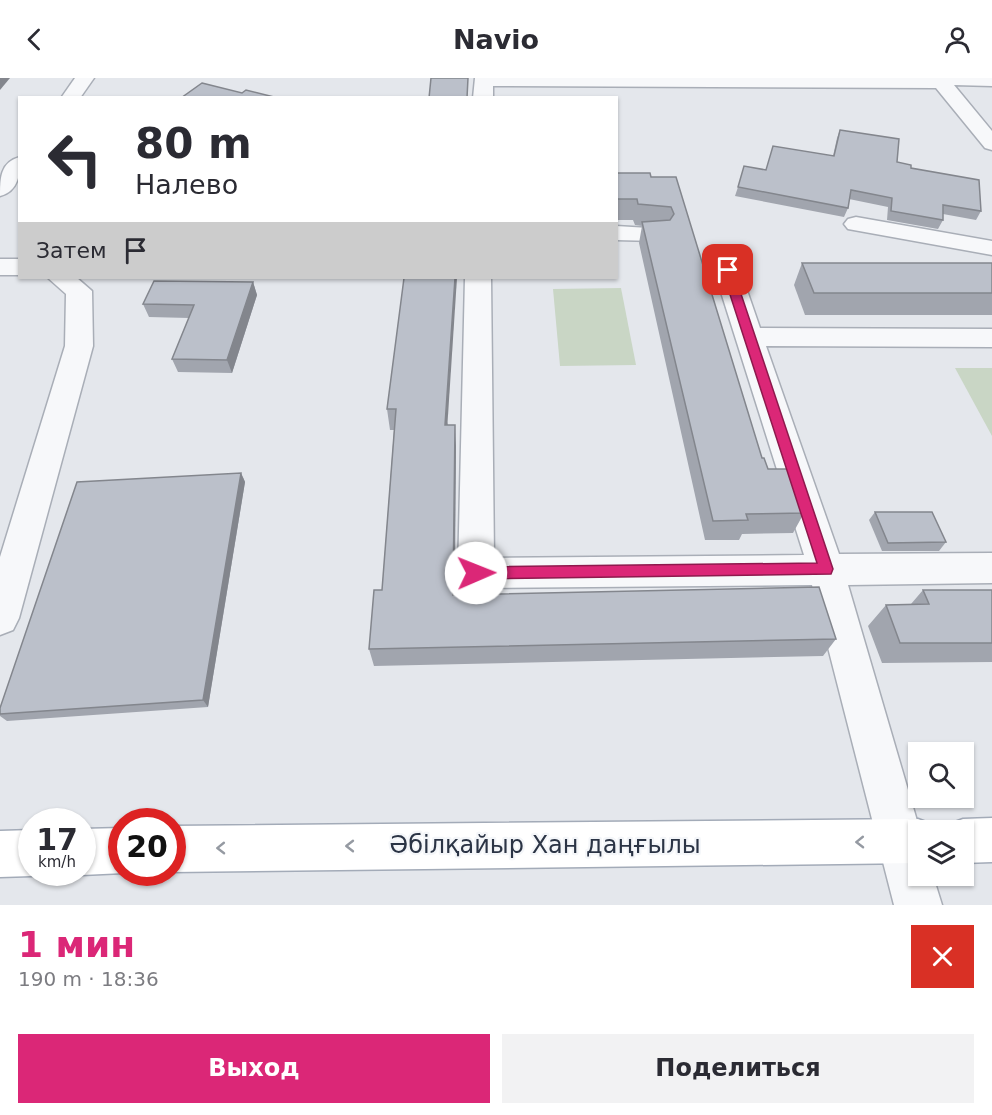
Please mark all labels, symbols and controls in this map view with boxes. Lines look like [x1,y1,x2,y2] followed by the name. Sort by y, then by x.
[18,23,51,56] icon: back
[941,23,974,56] icon: person
[453,24,539,55] text: Navio
[135,119,252,168] text: 80 m
[36,120,114,198] icon: left
[135,169,238,200] text: Налево
[119,234,152,267] icon: arrive
[36,238,107,263] text: Затем
[702,244,753,295] pin
[711,253,744,286] icon: arrive
[444,541,508,605] position arrow
[908,742,974,886] map controls
[908,742,974,808] button: search
[108,808,186,886] speed limit sign: 20
[908,820,974,886] button: layers
[36,822,78,857] text: 17
[389,831,701,859] street label: Әбілқайыр Хан даңғылы
[855,836,864,848] one-way arrow
[345,840,354,852] one-way arrow
[216,842,225,854] one-way arrow
[38,853,76,871] text: km/h
[18,924,135,965] text: 1 мин
[911,925,974,988] button: close
[18,967,159,991] text: 190 m · 18:36
[18,1034,490,1103] button: Выход
[502,1034,974,1103] button: Поделиться

